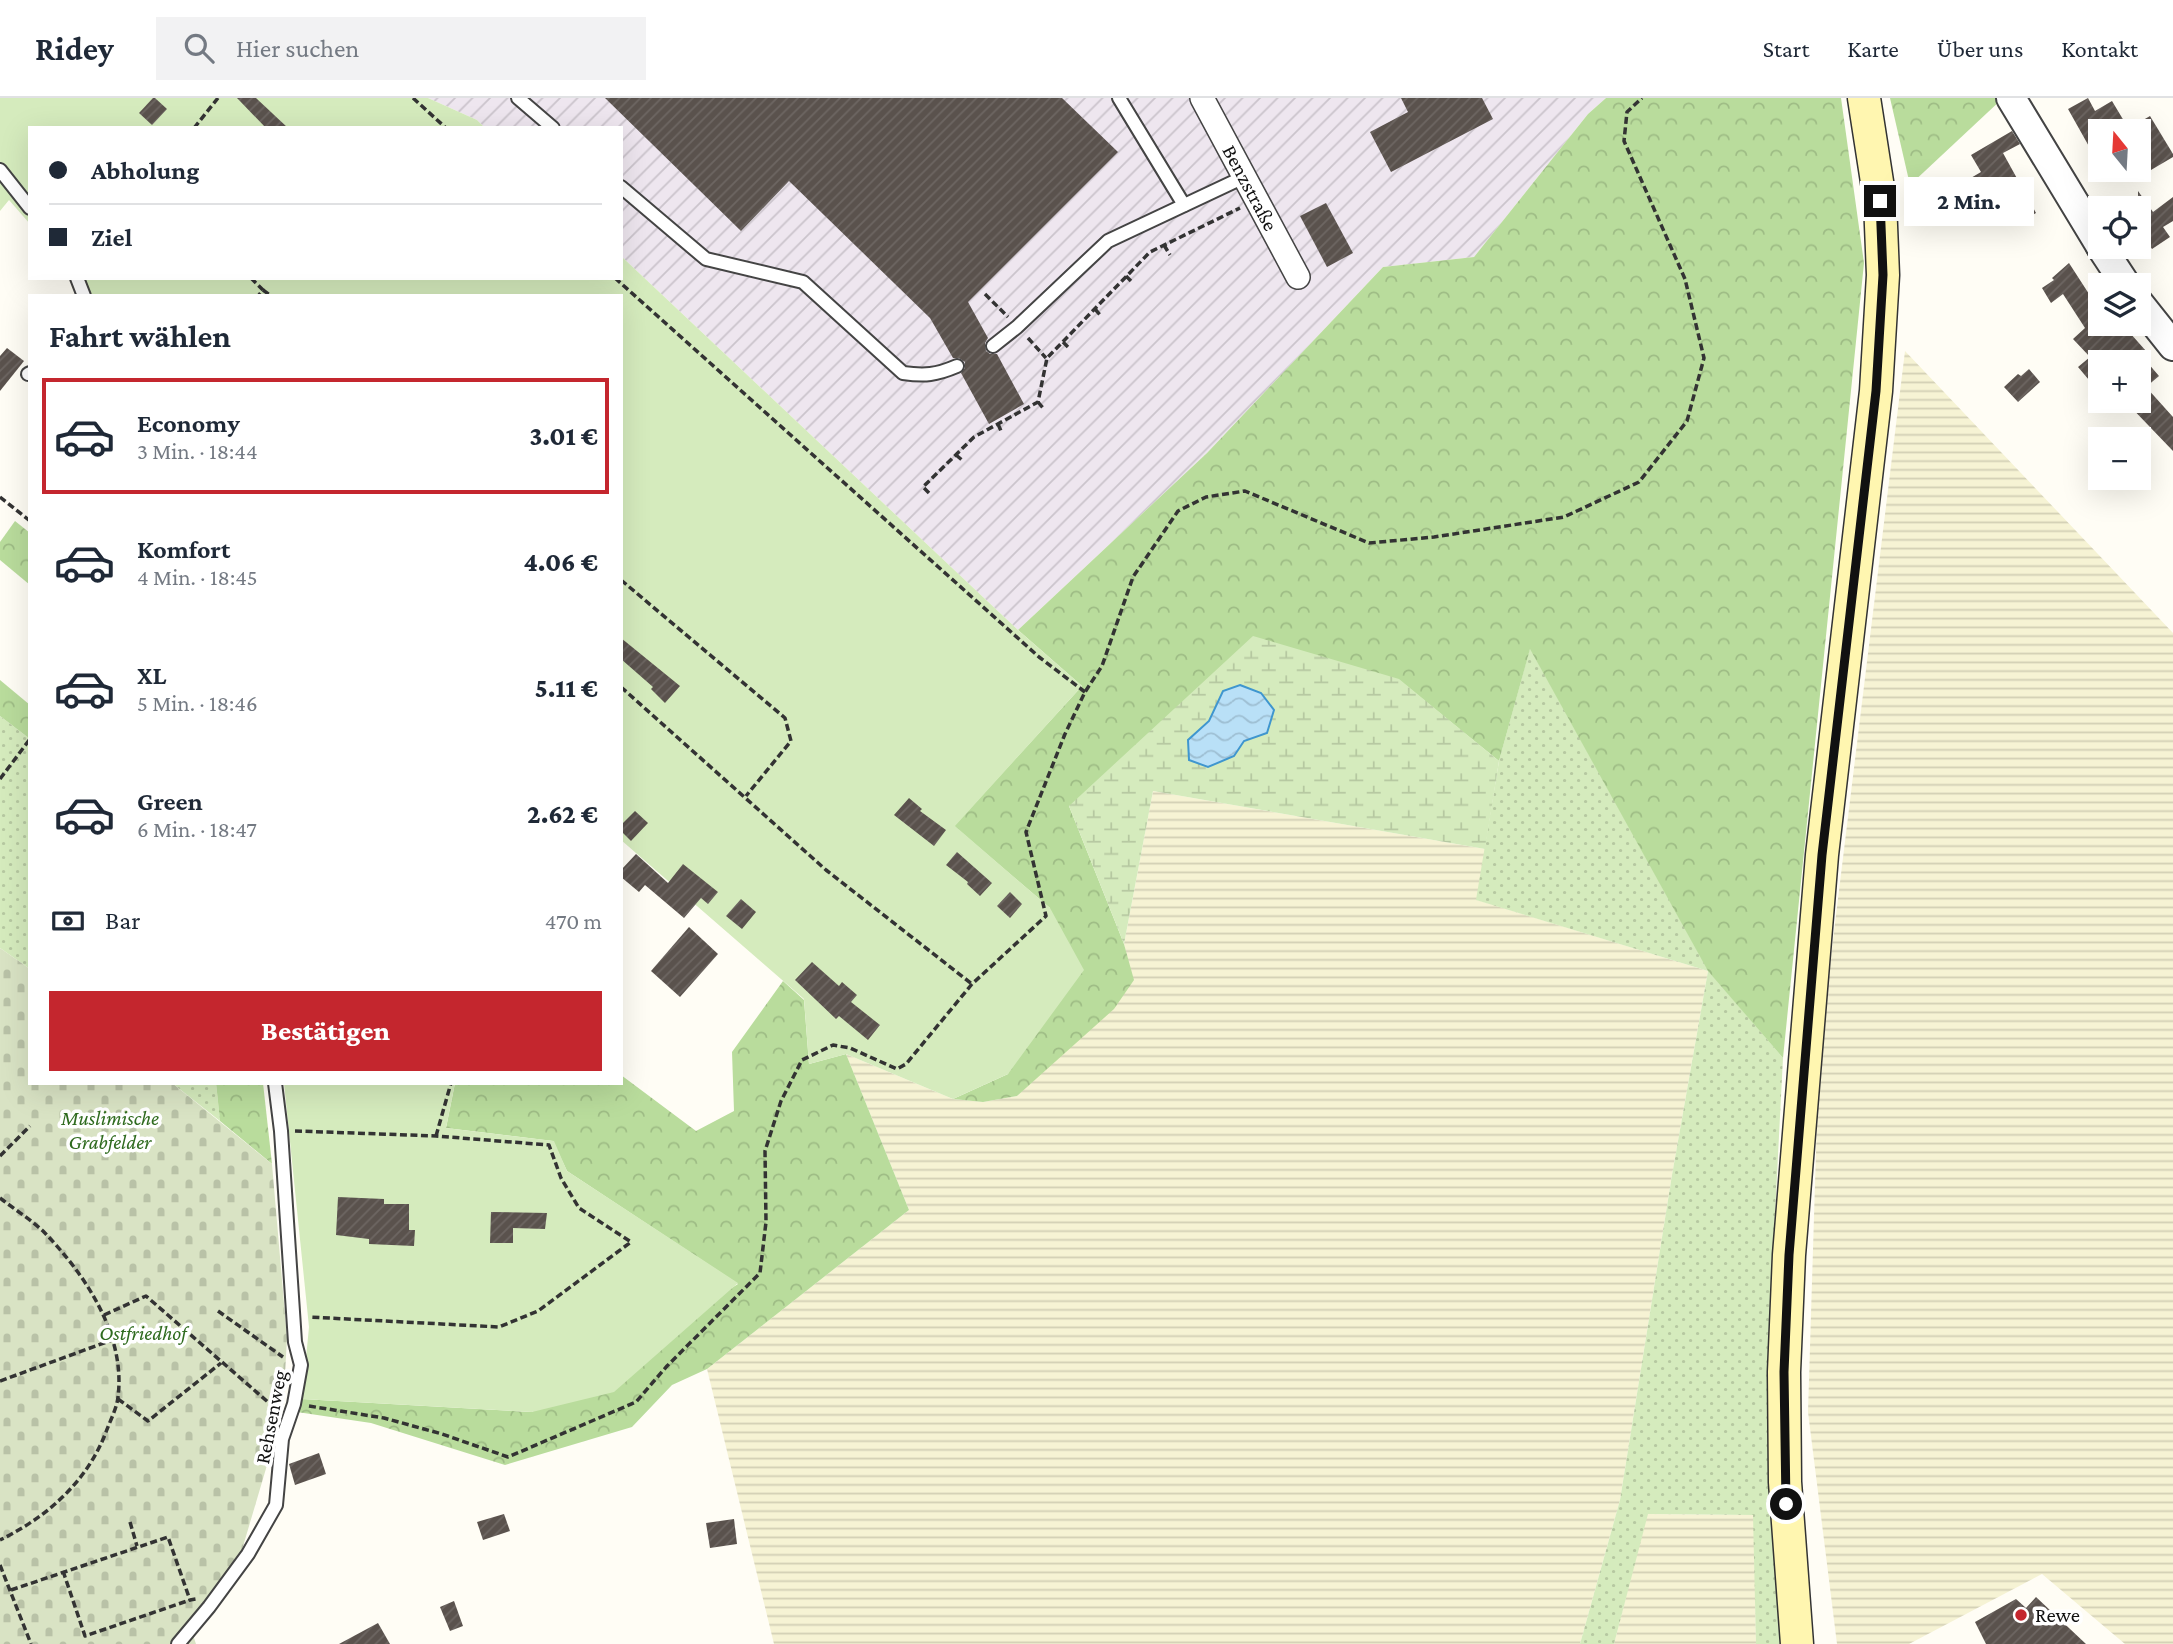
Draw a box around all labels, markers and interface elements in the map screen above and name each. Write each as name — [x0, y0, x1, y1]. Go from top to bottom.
search box — [156, 17, 646, 80]
icon: search — [180, 29, 218, 67]
text: Ridey — [35, 30, 114, 67]
text: Hier suchen — [236, 34, 359, 63]
text: Start — [1763, 35, 1809, 62]
text: Karte — [1847, 35, 1899, 62]
text: Über uns — [1937, 35, 2023, 62]
text: Kontakt — [2061, 35, 2138, 62]
north arrow — [2088, 119, 2151, 182]
map controls — [2088, 119, 2151, 490]
street label: Benzstraße — [1217, 141, 1283, 235]
text: Abholung — [91, 156, 199, 185]
callout: 2 Min. — [1904, 176, 2034, 226]
route end — [1864, 185, 1896, 217]
text: 2 Min. — [1937, 188, 2001, 214]
button: locate — [2088, 196, 2151, 259]
text: Ziel — [91, 223, 132, 252]
button: layers — [2088, 273, 2151, 336]
text: Fahrt wählen — [49, 318, 231, 354]
button: + — [2088, 350, 2151, 413]
icon: car — [53, 405, 116, 468]
text: Economy — [137, 409, 240, 438]
text: 3.01 € — [529, 422, 598, 451]
button: − — [2088, 427, 2151, 490]
text: 3 Min. · 18:44 — [137, 438, 258, 464]
icon: car — [53, 531, 116, 594]
text: Komfort — [137, 535, 230, 564]
text: 4.06 € — [524, 548, 598, 577]
text: 4 Min. · 18:45 — [137, 564, 258, 590]
icon: car — [53, 657, 116, 720]
text: XL — [137, 661, 166, 690]
text: 5.11 € — [535, 674, 598, 703]
text: 5 Min. · 18:46 — [137, 690, 258, 716]
icon: car — [53, 783, 116, 846]
text: Green — [137, 787, 203, 816]
text: 2.62 € — [527, 800, 598, 829]
text: 6 Min. · 18:47 — [137, 816, 257, 842]
icon: cash — [49, 902, 87, 940]
text: Bar — [105, 906, 141, 935]
text: 470 m — [545, 908, 602, 934]
button: Bestätigen — [49, 991, 602, 1071]
park label: Muslimische Grabfelder — [60, 1106, 159, 1154]
park label: Ostfriedhof — [99, 1321, 190, 1345]
street label: Rehsenweg — [250, 1368, 292, 1466]
route start — [1770, 1488, 1802, 1520]
place label: Rewe — [2035, 1603, 2080, 1627]
marker: Rewe — [2013, 1607, 2029, 1623]

